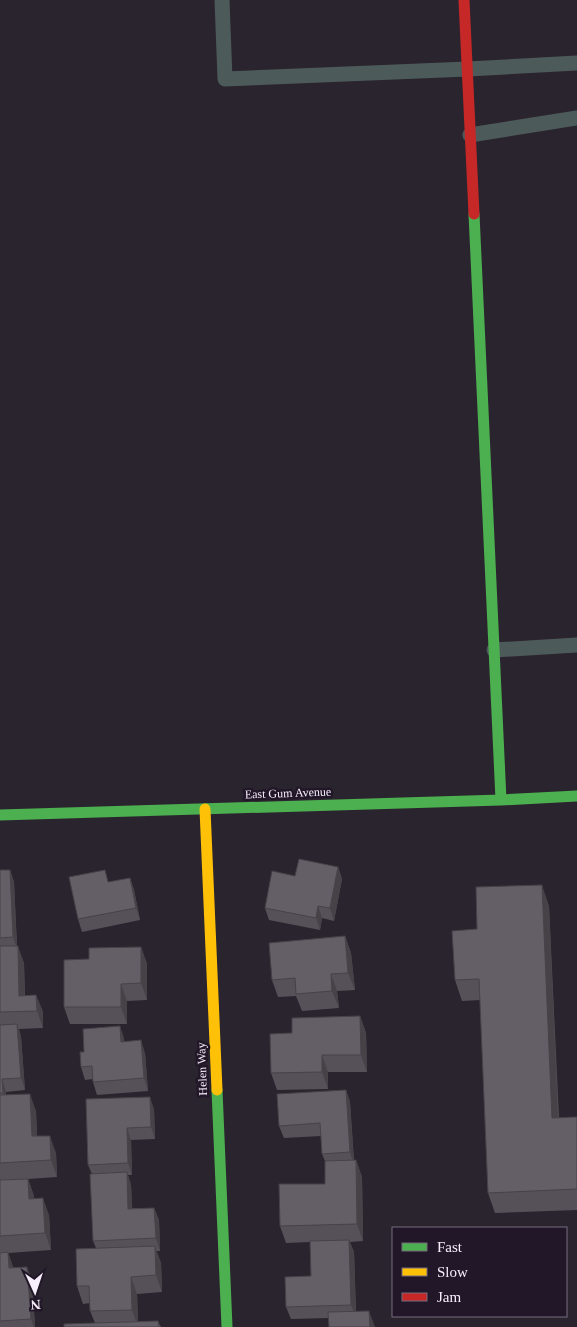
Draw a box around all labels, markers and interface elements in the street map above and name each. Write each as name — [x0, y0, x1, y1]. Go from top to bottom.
street label: East Gum Avenue — [245, 784, 331, 802]
street label: Helen Way — [194, 1042, 210, 1096]
legend — [392, 1227, 567, 1317]
text: Fast — [437, 1239, 463, 1255]
text: Slow — [437, 1264, 468, 1280]
north arrow — [10, 1267, 60, 1317]
text: Jam — [437, 1289, 461, 1305]
text: N — [30, 1297, 41, 1312]

